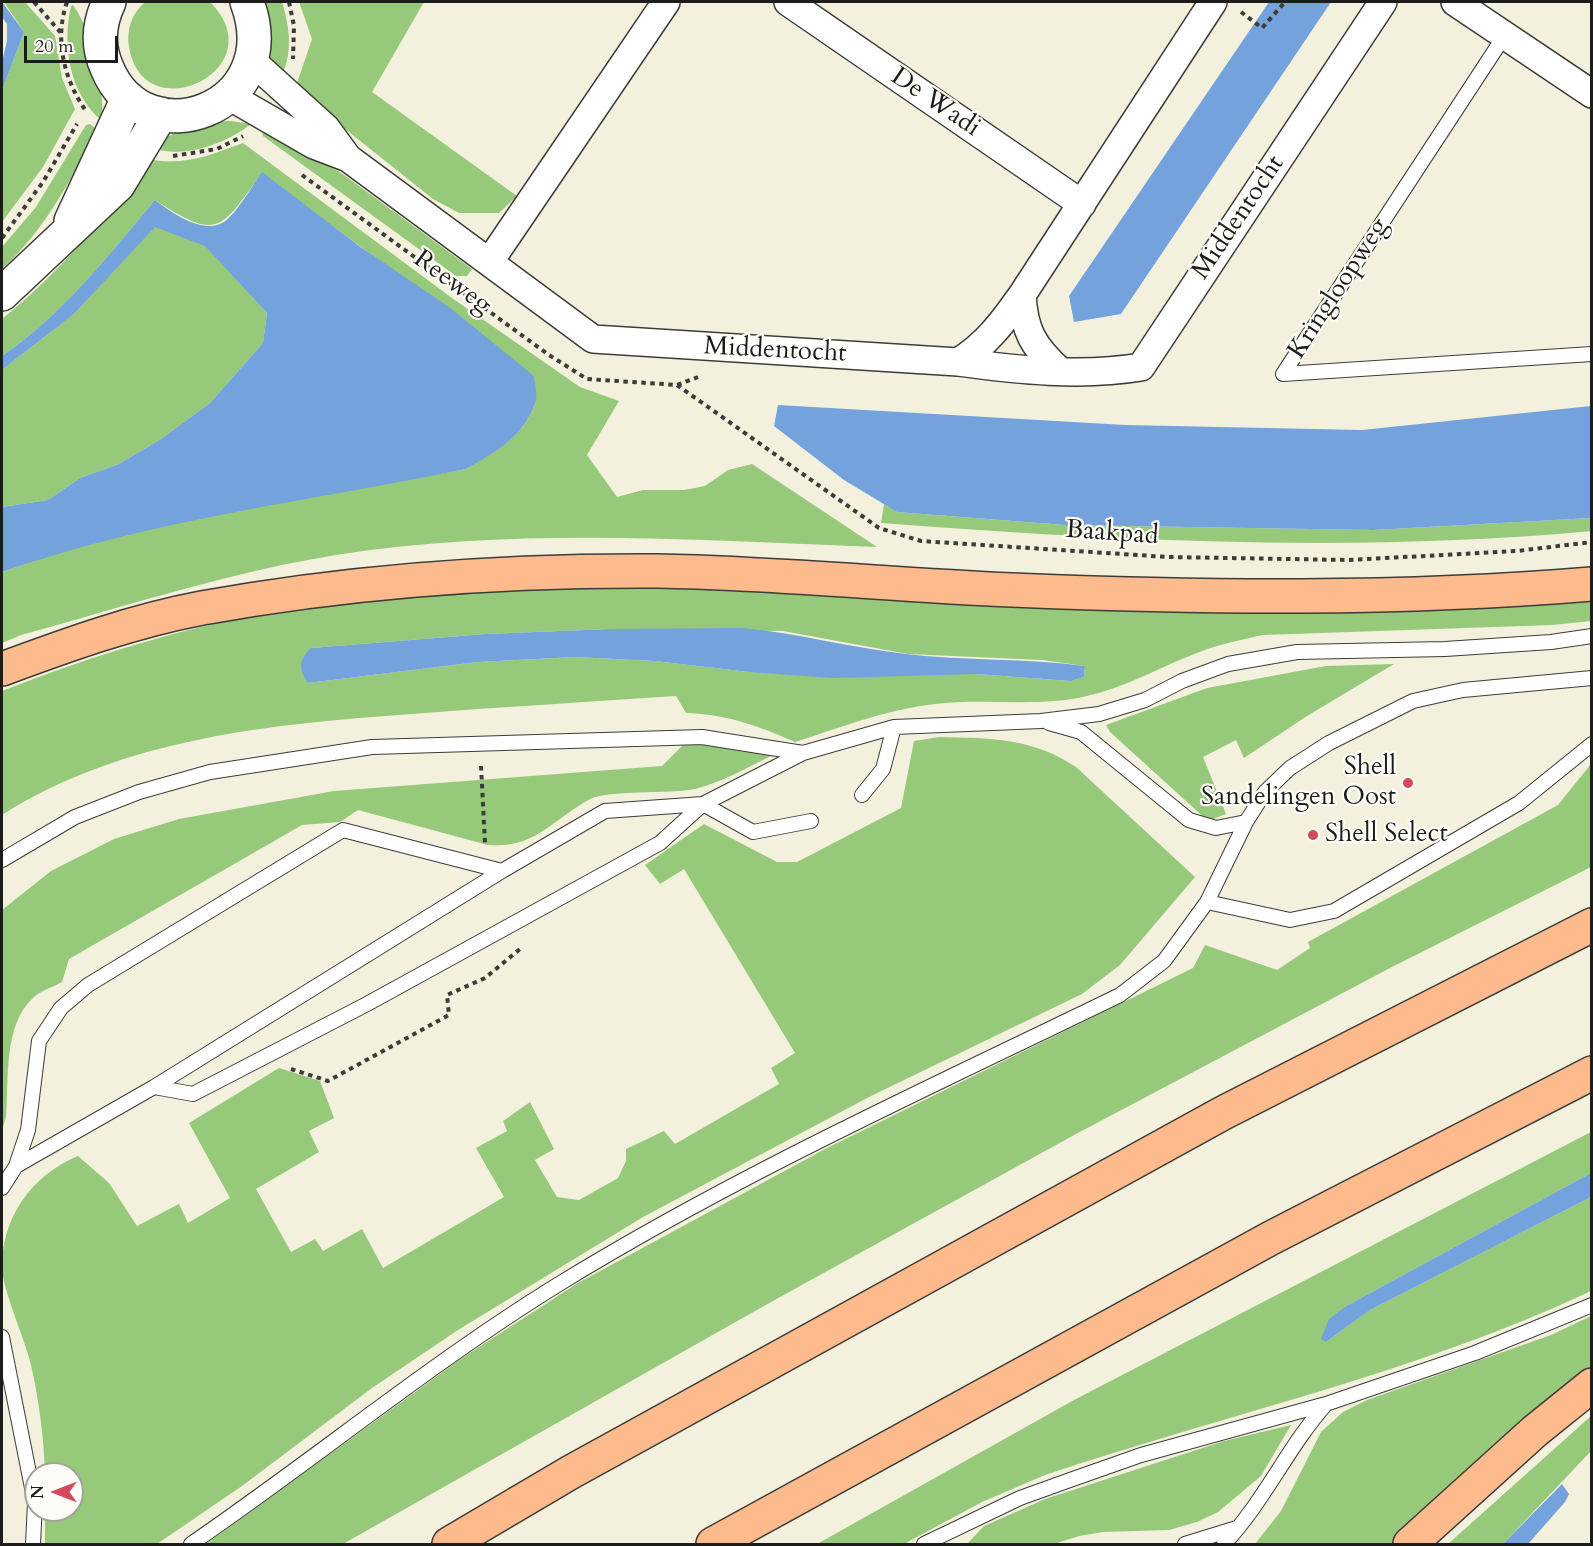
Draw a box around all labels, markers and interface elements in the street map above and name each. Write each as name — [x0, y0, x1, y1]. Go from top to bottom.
scale bar — [27, 24, 122, 62]
text: 20 m — [35, 34, 74, 59]
street label: De Wadi — [884, 62, 986, 144]
street label: Middentocht — [1186, 150, 1292, 286]
street label: Kringloopweg — [1282, 213, 1396, 365]
street label: Reeweg — [407, 244, 497, 322]
street label: Middentocht — [703, 332, 847, 370]
street label: Baakpad — [1065, 515, 1159, 553]
place label: Shell Sandelingen Oost — [1201, 752, 1396, 814]
marker: Shell Sandelingen Oost — [1401, 776, 1415, 790]
place label: Shell Select — [1325, 819, 1448, 851]
marker: Shell Select — [1306, 828, 1320, 842]
north arrow — [24, 1462, 84, 1522]
text: N — [27, 1485, 49, 1499]

